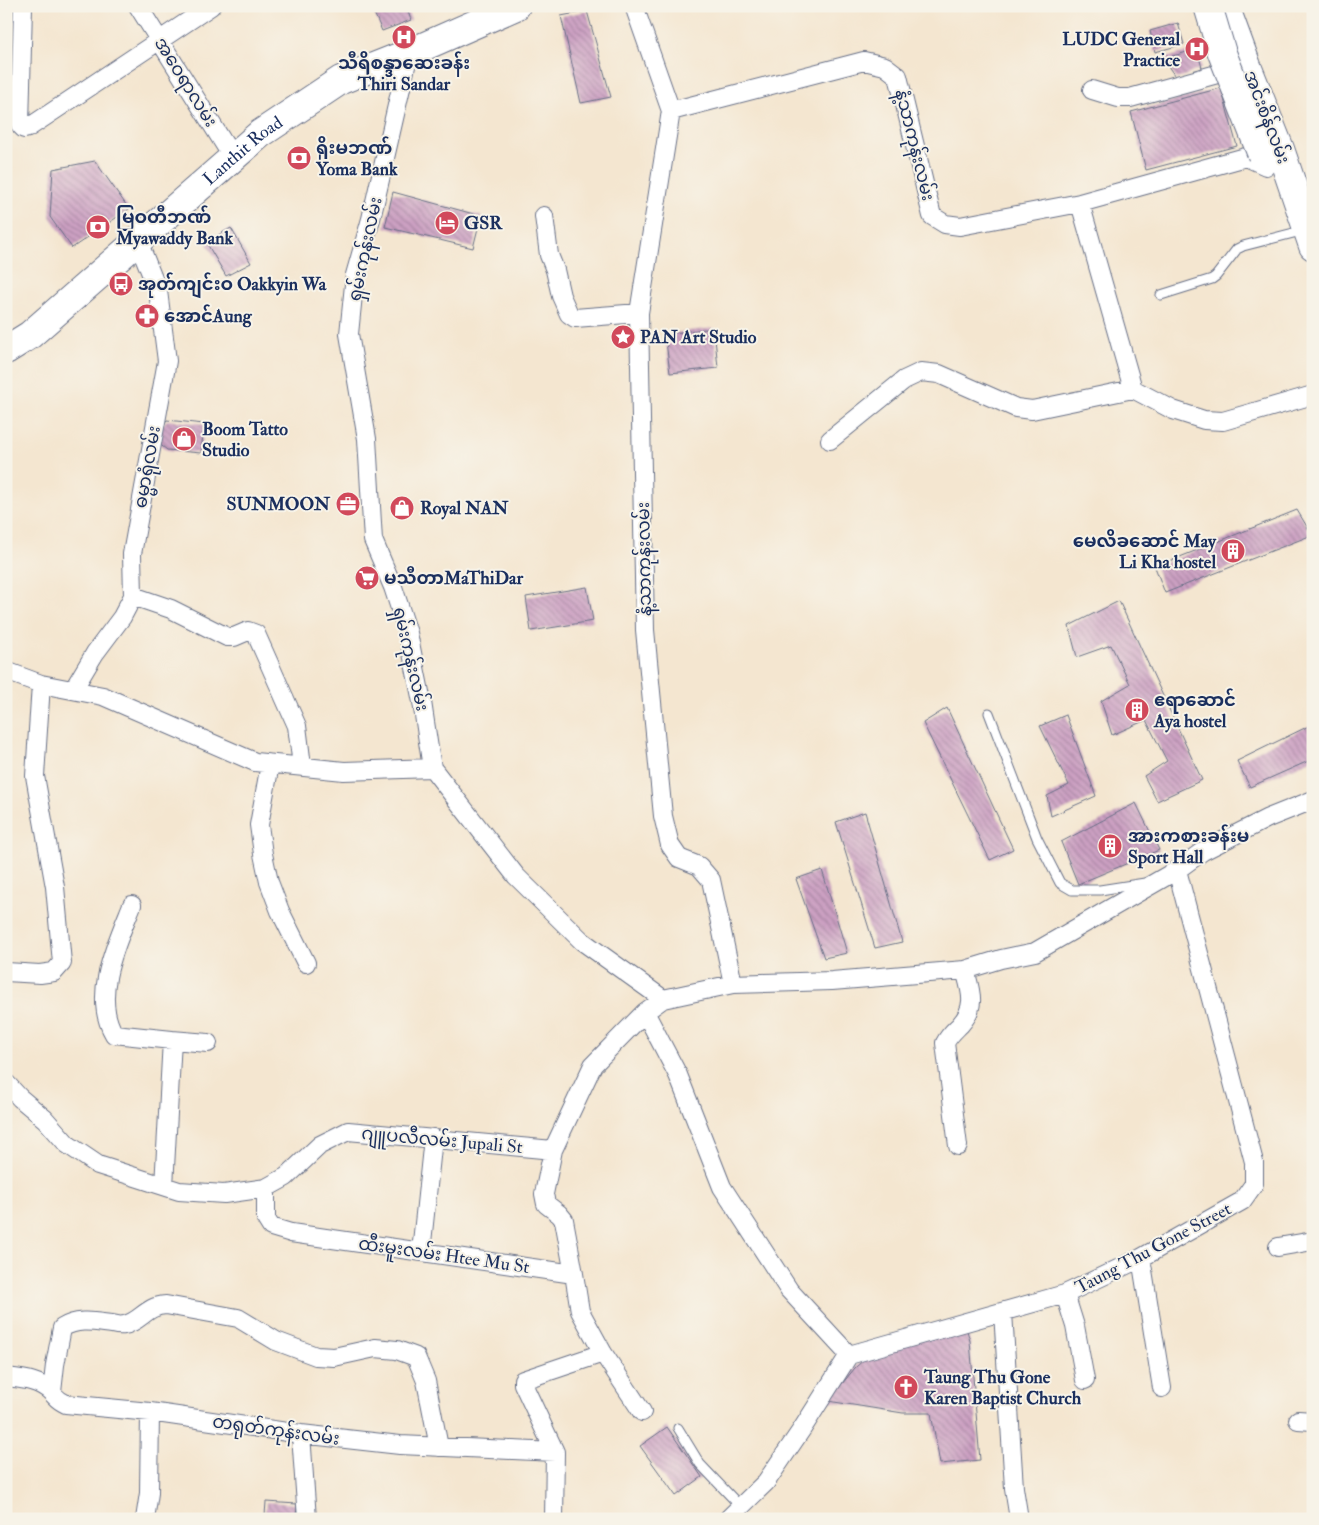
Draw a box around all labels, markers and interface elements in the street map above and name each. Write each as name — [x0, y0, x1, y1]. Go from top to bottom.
hospital icon: သီရိစန္ဒာဆေးခန်း Thiri Sandar — [391, 24, 417, 50]
place label: LUDC General Practice — [1062, 28, 1180, 72]
street label: အဝေရာလမ်း — [146, 32, 224, 133]
hospital icon: LUDC General Practice — [1184, 36, 1210, 62]
place label: သီရိစန္ဒာဆေးခန်း Thiri Sandar — [338, 51, 470, 96]
street label: အင်းစိန်လမ်း — [1235, 66, 1298, 168]
street label: နံ့သာကုန်းလမ်း — [887, 86, 941, 204]
street label: Lanthit Road — [198, 111, 287, 191]
place label: ရိုးမဘဏ် Yoma Bank — [315, 136, 398, 181]
bank icon: ရိုးမဘဏ် Yoma Bank — [286, 145, 312, 171]
street label: ရှမ်းကုန်းလမ်း — [341, 194, 391, 304]
place label: မြဝတီဘဏ် Myawaddy Bank — [115, 205, 233, 250]
hotel icon: GSR — [434, 210, 460, 236]
place label: GSR — [464, 212, 503, 235]
bank icon: မြဝတီဘဏ် Myawaddy Bank — [85, 214, 111, 240]
bus stop icon: အုတ်ကျင်းဝ Oakkyin Wa — [108, 271, 134, 297]
place label: အုတ်ကျင်းဝ Oakkyin Wa — [138, 272, 327, 299]
pharmacy icon: အောင်Aung — [134, 303, 160, 329]
place label: အောင်Aung — [164, 304, 253, 328]
place icon: PAN Art Studio — [610, 324, 636, 350]
place label: PAN Art Studio — [640, 326, 757, 349]
place label: Boom Tatto Studio — [202, 418, 288, 462]
street label: ဓမ္မာရုံလမ်း — [127, 424, 169, 511]
shop icon: Boom Tatto Studio — [171, 426, 197, 452]
office icon: SUNMOON — [335, 491, 361, 517]
place label: SUNMOON — [226, 493, 331, 516]
shop icon: Royal NAN — [389, 495, 415, 521]
place label: Royal NAN — [420, 497, 509, 520]
street label: နံ့သာကုန်းလမ်း — [630, 502, 660, 616]
place label: မေလိခဆောင် May Li Kha hostel — [1073, 529, 1217, 574]
building icon: မေလိခဆောင် May Li Kha hostel — [1220, 538, 1246, 564]
supermarket icon: မသီတာMaThiDar — [354, 565, 380, 591]
place label: မသီတာMaThiDar — [384, 566, 524, 590]
street label: ရှမ်းကုန်းလမ်း — [384, 604, 436, 714]
place label: ဧရာဆောင် Aya hostel — [1153, 688, 1236, 733]
building icon: ဧရာဆောင် Aya hostel — [1124, 697, 1150, 723]
place label: အားကစားခန်းမ Sport Hall — [1128, 824, 1249, 869]
building icon: အားကစားခန်းမ Sport Hall — [1097, 833, 1123, 859]
street label: ဂျူပလီလမ်း Jupali St — [360, 1119, 524, 1162]
street label: Taung Thu Gone Street — [1071, 1197, 1235, 1299]
street label: ထီးမူးလမ်း Htee Mu St — [356, 1229, 532, 1282]
place label: Taung Thu Gone Karen Baptist Church — [923, 1366, 1082, 1410]
church icon: Taung Thu Gone Karen Baptist Church — [893, 1374, 919, 1400]
street label: တရုတ်ကုန်းလမ်း — [210, 1408, 341, 1454]

